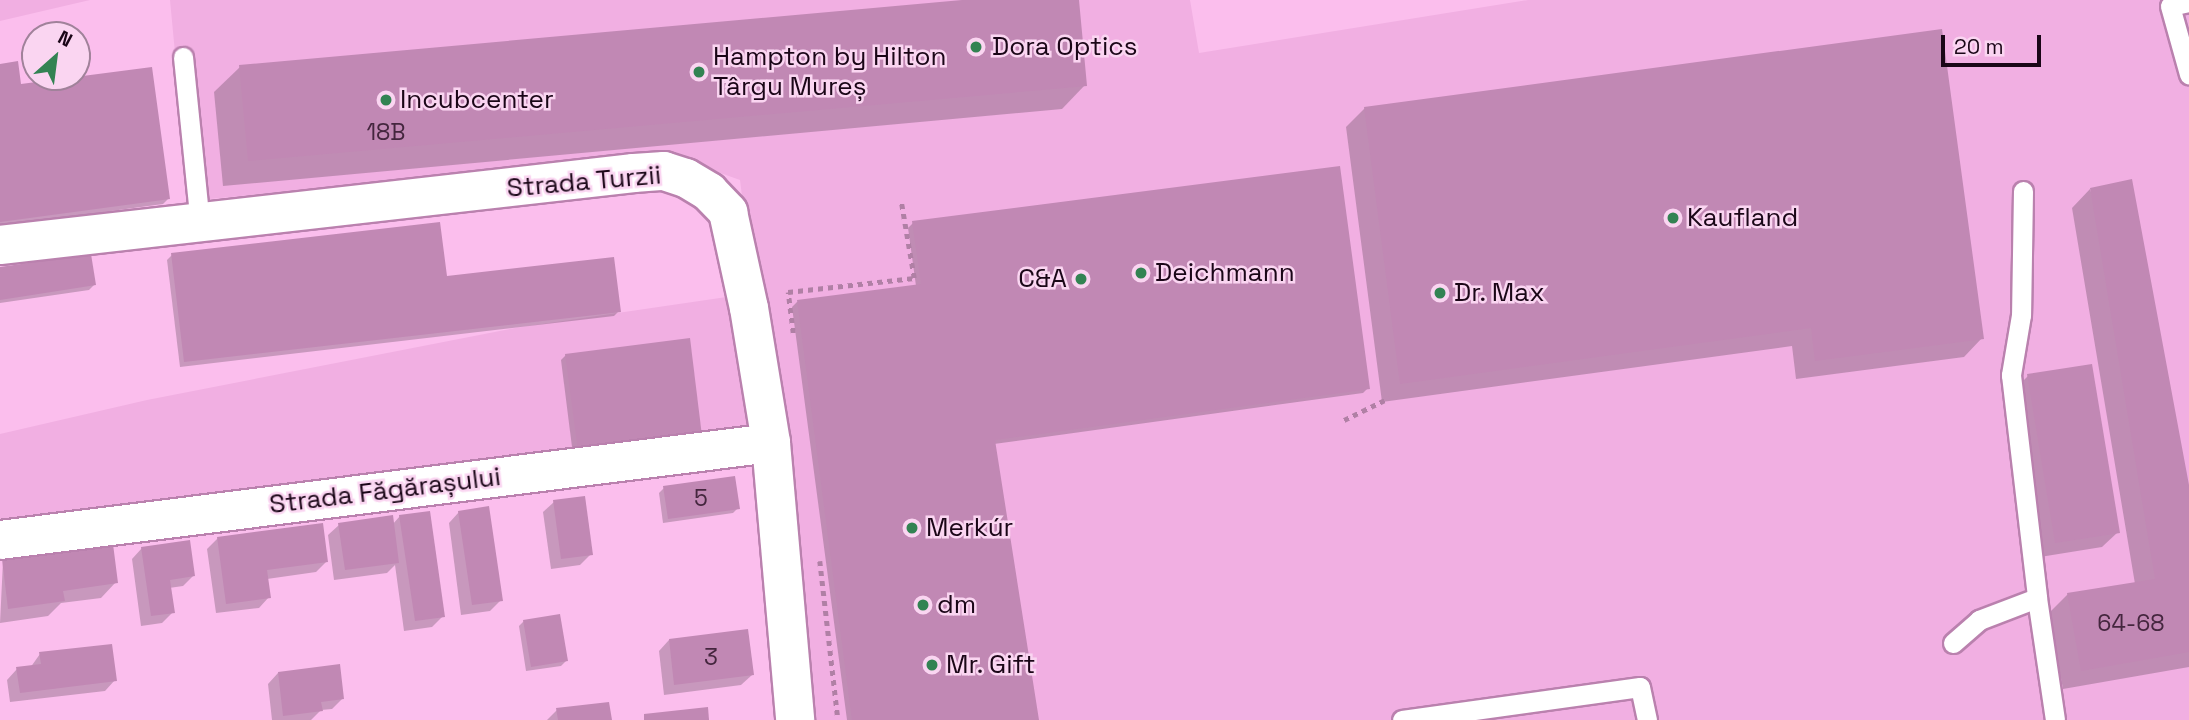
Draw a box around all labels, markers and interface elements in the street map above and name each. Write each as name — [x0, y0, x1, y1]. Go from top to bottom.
north arrow — [21, 21, 91, 91]
scale bar — [1944, 21, 2044, 65]
text: N — [54, 25, 77, 53]
place label: Dora Optics — [992, 31, 1138, 63]
text: 20 m — [1954, 33, 2004, 60]
marker: Dora Optics — [966, 37, 986, 57]
place label: Hampton by Hilton Târgu Mureș — [713, 41, 946, 102]
marker: Hampton by Hilton Târgu Mureș — [691, 64, 707, 80]
place label: Incubcenter — [400, 84, 554, 116]
marker: Incubcenter — [378, 92, 394, 108]
house number: 18B — [366, 118, 406, 146]
street label: Strada Turzii — [505, 160, 663, 204]
place label: Kaufland — [1687, 202, 1798, 234]
marker: Kaufland — [1665, 210, 1681, 226]
place label: Deichmann — [1155, 257, 1295, 289]
place label: C&A — [1018, 263, 1067, 295]
marker: Deichmann — [1133, 265, 1149, 281]
marker: C&A — [1073, 271, 1089, 287]
place label: Dr. Max — [1454, 277, 1546, 309]
marker: Dr. Max — [1432, 285, 1448, 301]
street label: Strada Făgărașului — [268, 461, 502, 521]
house number: 5 — [694, 484, 708, 512]
place label: Merkúr — [926, 512, 1013, 544]
marker: Merkúr — [904, 520, 920, 536]
place label: dm — [937, 589, 976, 621]
marker: dm — [915, 597, 931, 613]
house number: 64-68 — [2097, 609, 2165, 637]
house number: 3 — [704, 643, 718, 671]
place label: Mr. Gift — [946, 649, 1036, 681]
marker: Mr. Gift — [924, 657, 940, 673]

